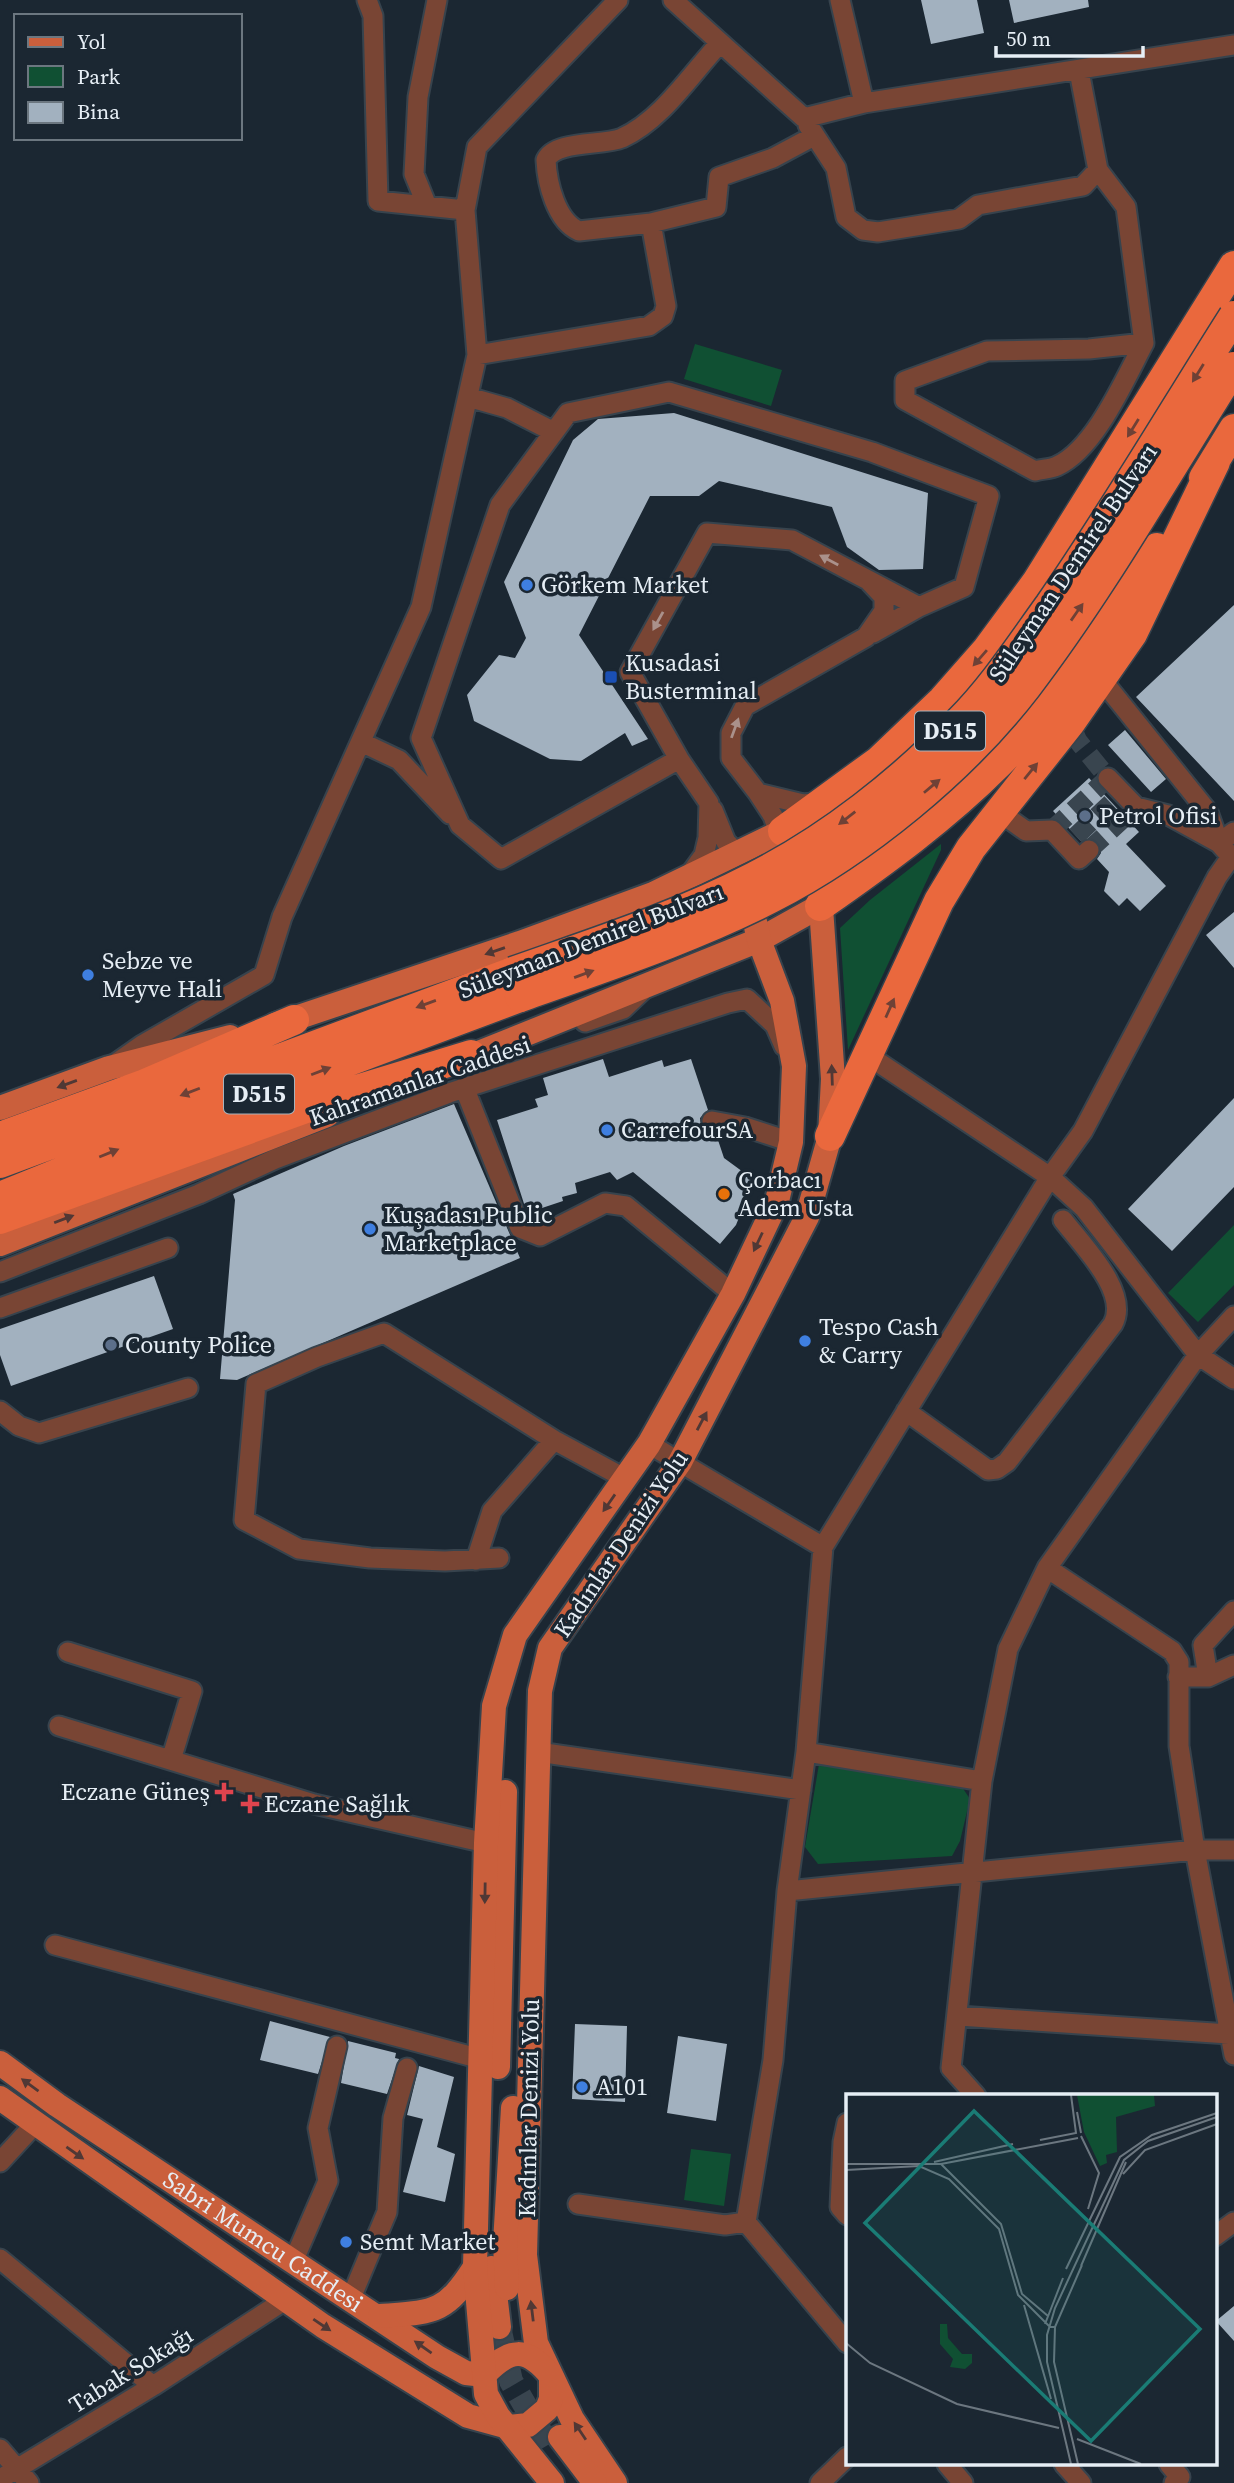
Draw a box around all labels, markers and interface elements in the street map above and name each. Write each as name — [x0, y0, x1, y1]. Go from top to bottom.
legend — [14, 14, 242, 140]
scale bar — [996, 14, 1143, 58]
text: 50 m — [1006, 24, 1051, 53]
text: Yol — [77, 27, 106, 56]
text: Park — [77, 62, 121, 91]
text: Bina — [77, 97, 120, 126]
one-way arrow — [1191, 364, 1204, 383]
one-way arrow — [1127, 419, 1140, 438]
street label: Süleyman Demirel Bulvarı — [980, 437, 1165, 688]
one-way arrow — [819, 554, 839, 566]
place label: Görkem Market — [541, 568, 709, 601]
marker: Görkem Market — [519, 577, 535, 593]
one-way arrow — [1070, 603, 1084, 621]
one-way arrow — [652, 611, 664, 631]
place label: Kusadasi Busterminal — [625, 646, 757, 707]
one-way arrow — [972, 649, 988, 667]
marker: Kusadasi Busterminal — [603, 669, 619, 685]
road number: D515 — [915, 712, 985, 750]
one-way arrow — [730, 718, 741, 739]
one-way arrow — [1023, 763, 1038, 781]
one-way arrow — [923, 779, 940, 794]
place label: Petrol Ofisi — [1099, 799, 1217, 832]
marker: Petrol Ofisi — [1077, 808, 1093, 824]
one-way arrow — [839, 811, 857, 826]
street label: Süleyman Demirel Bulvarı — [454, 875, 728, 1006]
place label: Sebze ve Meyve Hali — [102, 944, 222, 1005]
one-way arrow — [484, 946, 505, 957]
marker: Sebze ve Meyve Hali — [80, 967, 96, 983]
one-way arrow — [573, 968, 594, 979]
one-way arrow — [884, 998, 896, 1018]
one-way arrow — [416, 999, 437, 1010]
street label: Kahramanlar Caddesi — [305, 1027, 535, 1134]
one-way arrow — [826, 1064, 837, 1086]
one-way arrow — [311, 1065, 332, 1076]
road number: D515 — [224, 1074, 294, 1114]
one-way arrow — [57, 1078, 78, 1089]
one-way arrow — [180, 1086, 201, 1097]
place label: CarrefourSA — [621, 1113, 753, 1146]
marker: CarrefourSA — [599, 1122, 615, 1138]
one-way arrow — [99, 1148, 120, 1159]
place label: Çorbacı Adem Usta — [738, 1163, 854, 1224]
marker: Çorbacı Adem Usta — [716, 1186, 732, 1202]
place label: Kuşadası Public Marketplace — [384, 1198, 553, 1259]
one-way arrow — [53, 1214, 74, 1225]
marker: Kuşadası Public Marketplace — [362, 1221, 378, 1237]
one-way arrow — [752, 1232, 763, 1252]
place label: Tespo Cash & Carry — [819, 1310, 939, 1371]
place label: County Police — [125, 1328, 272, 1361]
marker: Tespo Cash & Carry — [797, 1333, 813, 1349]
marker: County Police — [103, 1337, 119, 1353]
one-way arrow — [696, 1411, 707, 1431]
street label: Kadınlar Denizi Yolu — [546, 1444, 695, 1644]
one-way arrow — [602, 1494, 616, 1512]
place label: Eczane Güneş — [61, 1775, 210, 1808]
marker: Eczane Güneş — [216, 1784, 232, 1800]
place label: Eczane Sağlık — [264, 1787, 410, 1820]
marker: Eczane Sağlık — [242, 1796, 258, 1812]
one-way arrow — [479, 1883, 490, 1905]
street label: Kadınlar Denizi Yolu — [510, 1998, 547, 2218]
place label: A101 — [596, 2070, 648, 2103]
one-way arrow — [21, 2078, 39, 2092]
marker: A101 — [574, 2079, 590, 2095]
inset map — [846, 2094, 1216, 2466]
one-way arrow — [66, 2146, 84, 2160]
street label: Sabri Mumcu Caddesi — [157, 2163, 370, 2320]
place label: Semt Market — [360, 2225, 495, 2258]
marker: Semt Market — [338, 2234, 354, 2250]
one-way arrow — [527, 2300, 538, 2322]
street label: Tabak Sokağı — [62, 2318, 199, 2421]
one-way arrow — [313, 2318, 331, 2332]
one-way arrow — [414, 2340, 432, 2354]
one-way arrow — [573, 2422, 587, 2440]

